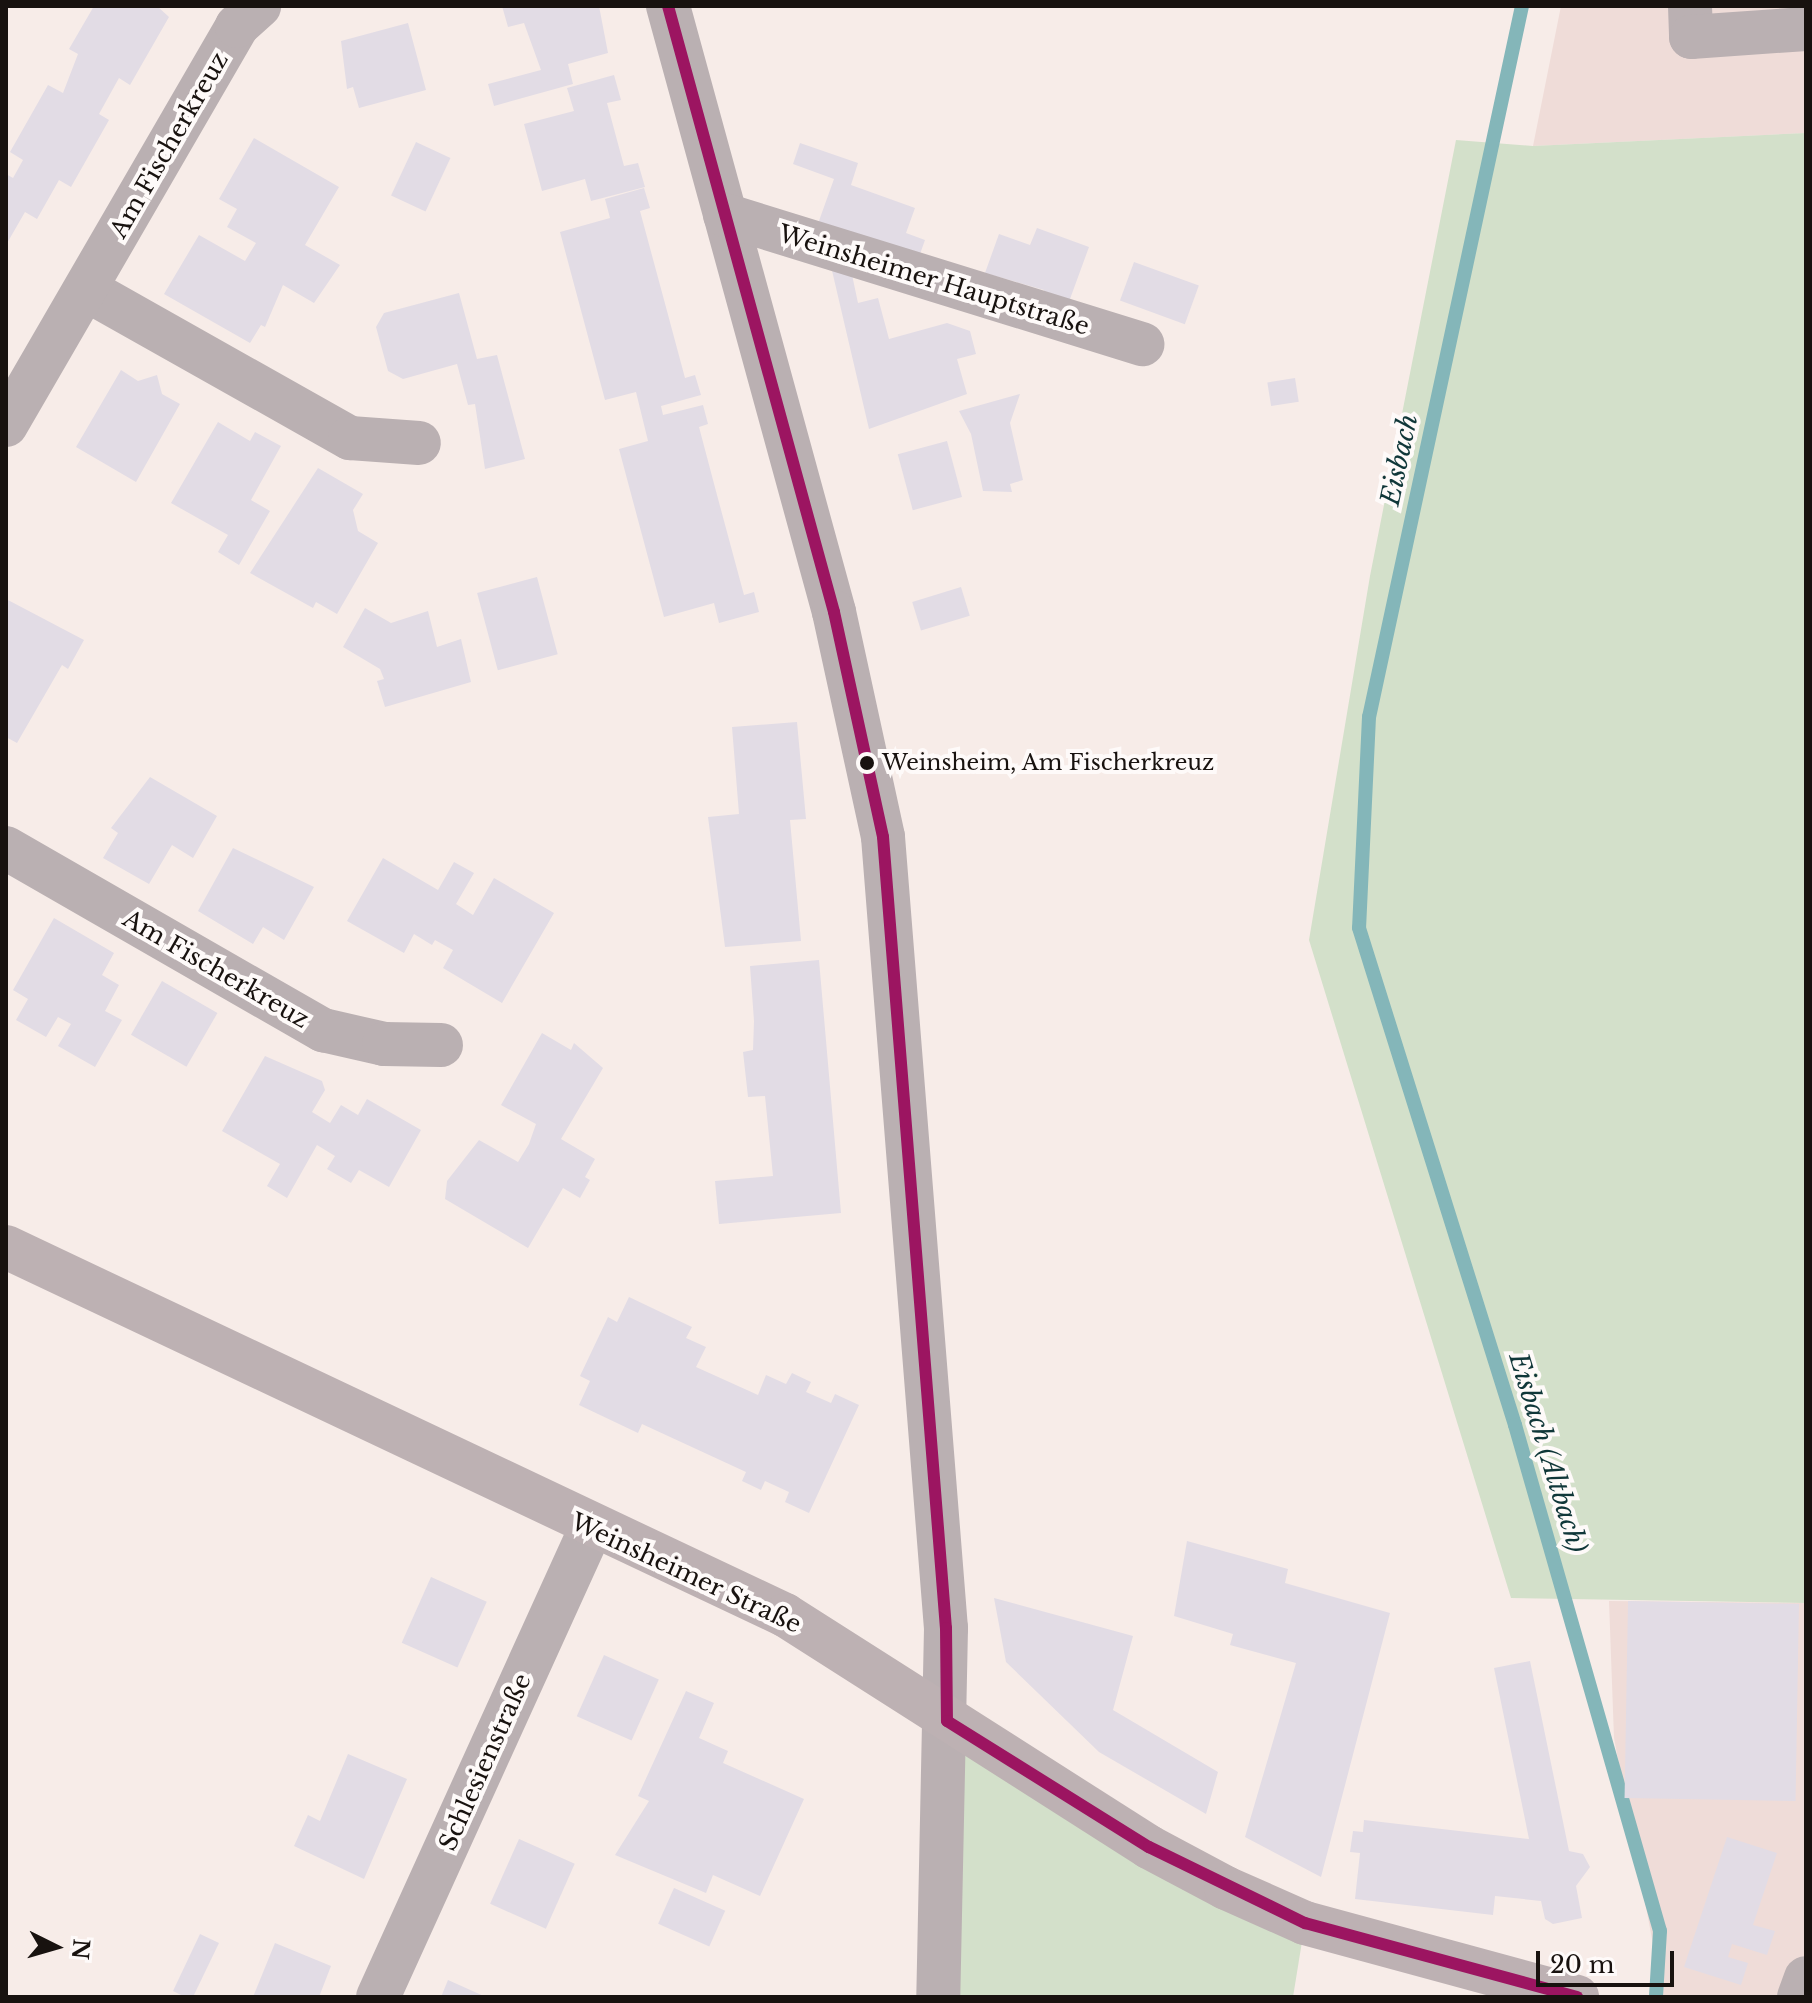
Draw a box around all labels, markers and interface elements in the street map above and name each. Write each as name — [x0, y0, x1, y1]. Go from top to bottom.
street label: Am Fischerkreuz — [104, 47, 234, 243]
street label: Weinsheimer Hauptstraße — [775, 219, 1093, 341]
water label: Eisbach — [1375, 411, 1425, 509]
place label: Weinsheim, Am Fischerkreuz — [882, 750, 1215, 776]
marker: Weinsheim, Am Fischerkreuz — [859, 755, 875, 771]
street label: Am Fischerkreuz — [118, 904, 314, 1034]
water label: Eisbach (Altbach) — [1502, 1349, 1592, 1557]
street label: Weinsheimer Straße — [566, 1507, 806, 1639]
street label: Schlesienstraße — [433, 1669, 537, 1855]
north arrow — [16, 1907, 96, 1987]
scale bar — [1540, 1935, 1678, 1985]
text: N — [66, 1938, 95, 1961]
text: 20 m — [1550, 1950, 1615, 1979]

